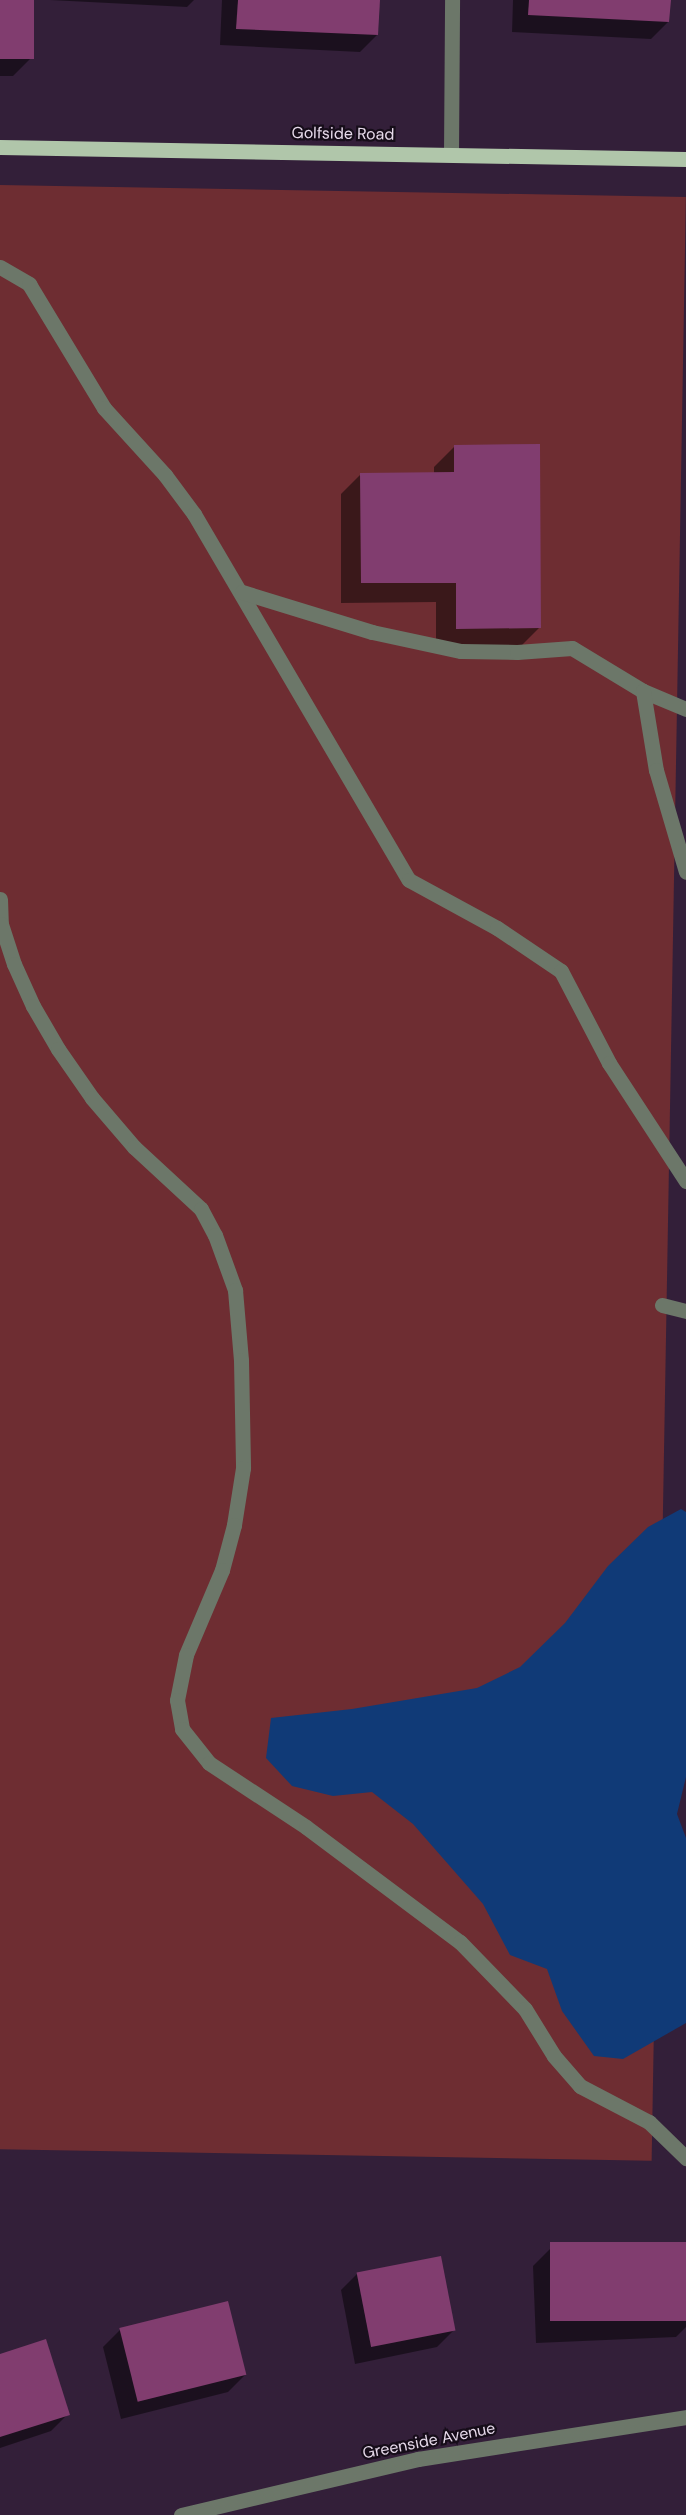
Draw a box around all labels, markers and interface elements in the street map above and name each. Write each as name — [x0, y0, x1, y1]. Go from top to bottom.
street label: Golfside Road — [291, 124, 395, 144]
street label: Greenside Avenue — [361, 2419, 497, 2463]

